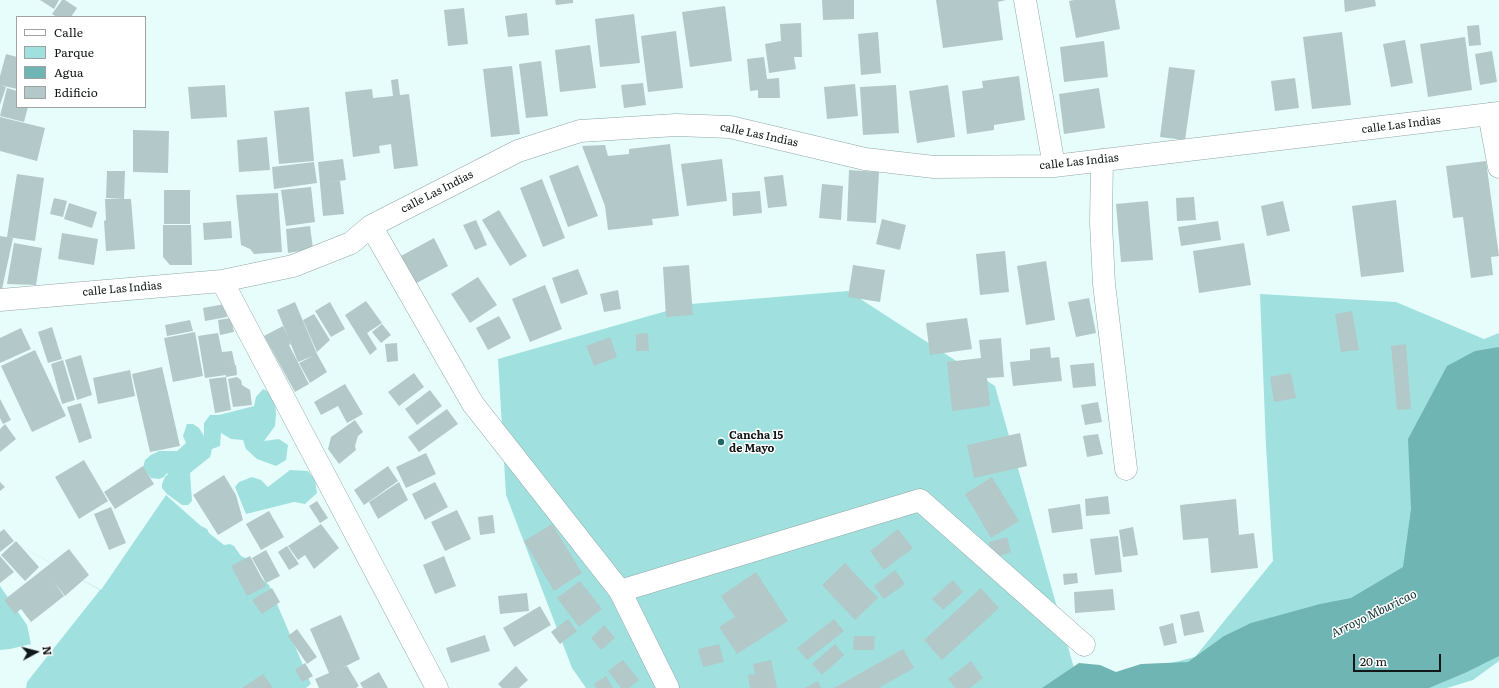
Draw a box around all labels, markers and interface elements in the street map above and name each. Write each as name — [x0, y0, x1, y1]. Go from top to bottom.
legend — [16, 16, 146, 108]
text: Calle — [54, 23, 83, 41]
text: Parque — [54, 43, 94, 61]
text: Agua — [54, 63, 84, 81]
text: Edificio — [54, 83, 98, 101]
street label: calle Las Indias — [1361, 114, 1441, 136]
street label: calle Las Indias — [719, 120, 799, 150]
street label: calle Las Indias — [1039, 151, 1119, 173]
street label: calle Las Indias — [399, 168, 475, 216]
street label: calle Las Indias — [82, 279, 162, 299]
place label: Cancha 15 de Mayo — [729, 429, 783, 455]
marker: Cancha 15 de Mayo — [716, 437, 726, 447]
water label: Arroyo Mburicao — [1329, 587, 1419, 641]
north arrow — [16, 632, 56, 672]
text: N — [39, 645, 56, 656]
scale bar — [1355, 646, 1443, 672]
text: 20 m — [1360, 652, 1387, 670]

